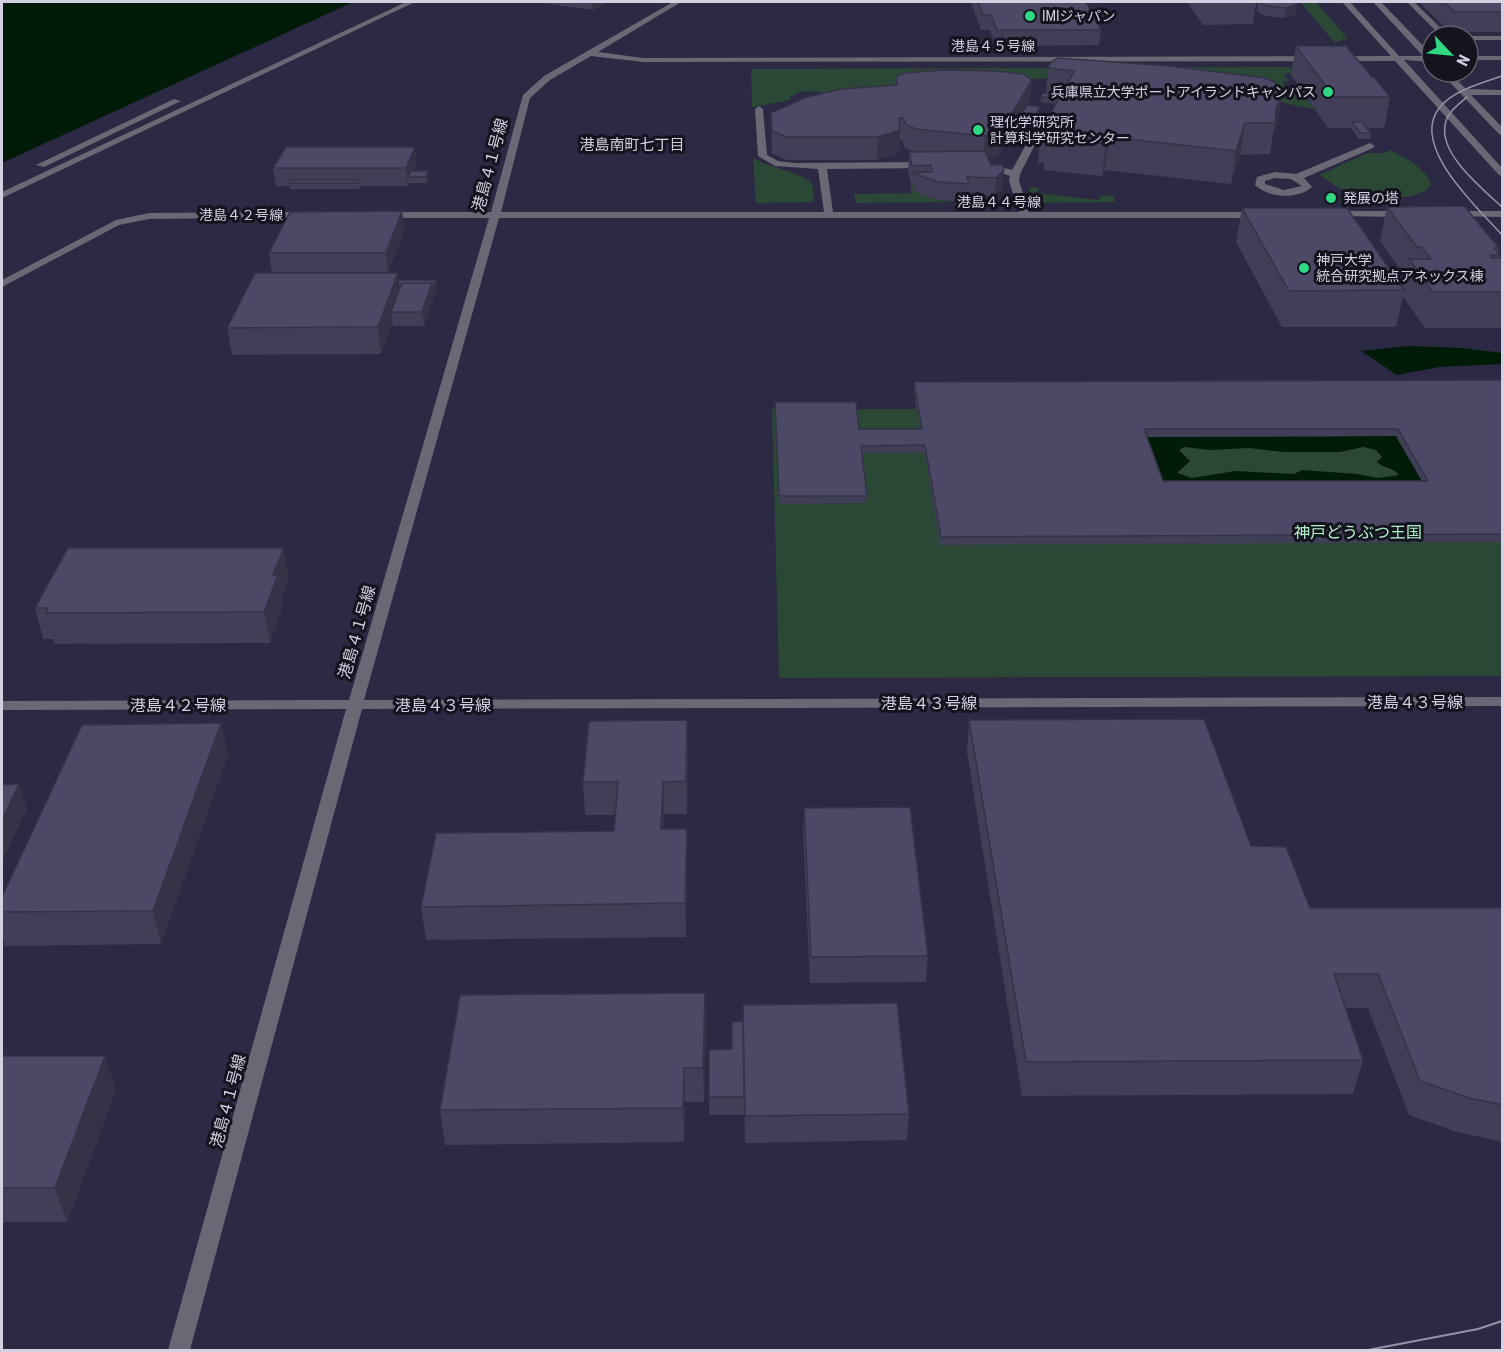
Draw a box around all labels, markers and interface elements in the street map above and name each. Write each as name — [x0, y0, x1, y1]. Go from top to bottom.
place label: IMIジャパン — [1042, 8, 1116, 24]
marker: IMIジャパン — [1023, 9, 1037, 23]
north arrow — [1420, 24, 1480, 84]
street label: 港島４５号線 — [951, 38, 1035, 54]
text: N — [1452, 52, 1474, 69]
place label: 兵庫県立大学ポートアイランドキャンパス — [1051, 84, 1316, 100]
marker: 兵庫県立大学ポートアイランドキャンパス — [1321, 85, 1335, 99]
place label: 理化学研究所 計算科学研究センター — [990, 114, 1130, 146]
street label: 港島４１号線 — [468, 116, 512, 214]
marker: 理化学研究所 計算科学研究センター — [971, 123, 985, 137]
district label: 港島南町七丁目 — [579, 136, 685, 154]
place label: 発展の塔 — [1343, 190, 1399, 206]
marker: 発展の塔 — [1324, 191, 1338, 205]
street label: 港島４４号線 — [957, 194, 1041, 210]
street label: 港島４２号線 — [199, 207, 283, 223]
place label: 神戸大学 統合研究拠点アネックス棟 — [1316, 252, 1484, 284]
marker: 神戸大学 統合研究拠点アネックス棟 — [1297, 261, 1311, 275]
park label: 神戸どうぶつ王国 — [1294, 523, 1422, 542]
street label: 港島４１号線 — [335, 583, 379, 681]
street label: 港島４３号線 — [1367, 693, 1463, 712]
street label: 港島４３号線 — [881, 694, 977, 713]
street label: 港島４２号線 — [130, 696, 226, 715]
street label: 港島４３号線 — [395, 696, 491, 715]
street label: 港島４１号線 — [206, 1052, 250, 1150]

